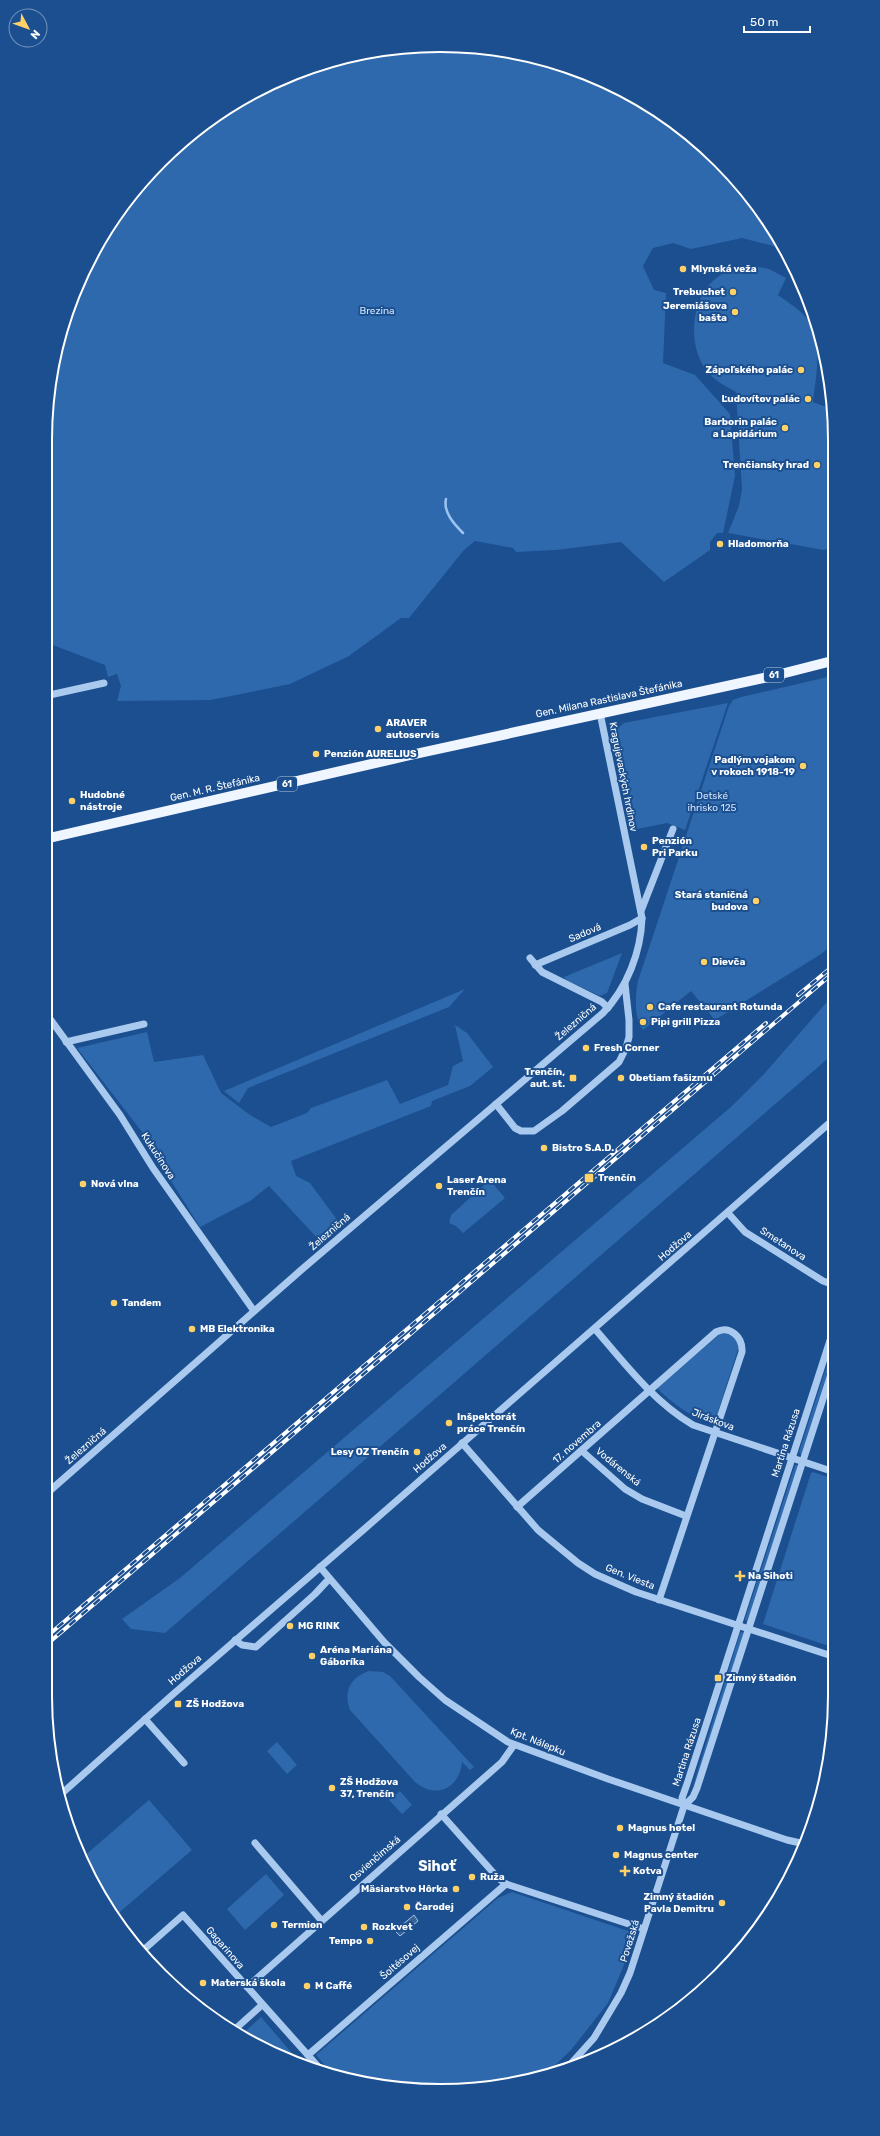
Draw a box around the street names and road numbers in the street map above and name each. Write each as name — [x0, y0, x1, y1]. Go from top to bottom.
road number: 61 — [764, 668, 784, 682]
street label: Gen. Milana Rastislava Štefánika — [535, 678, 683, 720]
street label: Kragujevackých hrdinov — [606, 721, 640, 833]
street label: Gen. M. R. Štefánika — [169, 772, 261, 804]
road number: 61 — [277, 777, 297, 791]
street label: Sadová — [567, 921, 603, 945]
street label: Železničná — [553, 1001, 599, 1043]
street label: Kukučínova — [138, 1130, 178, 1182]
street label: Železničná — [307, 1211, 353, 1253]
street label: Smetanova — [758, 1225, 808, 1263]
street label: Hodžova — [656, 1228, 694, 1264]
street label: Jiráskova — [690, 1406, 736, 1434]
street label: Martina Rázusa — [769, 1407, 803, 1479]
street label: 17. novembra — [550, 1418, 604, 1466]
street label: Železničná — [63, 1425, 109, 1467]
street label: Hodžova — [411, 1440, 449, 1476]
street label: Vodárenská — [593, 1445, 643, 1489]
street label: Gen. Viesta — [604, 1562, 656, 1592]
street label: Hodžova — [166, 1652, 204, 1688]
street label: Martina Rázusa — [670, 1716, 704, 1788]
street label: Kpt. Nálepku — [509, 1725, 567, 1759]
street label: Osvienčimská — [347, 1834, 403, 1884]
street label: Považská — [618, 1918, 642, 1964]
street label: Gagarinova — [203, 1924, 247, 1972]
street label: Šoltésovej — [378, 1942, 422, 1982]

